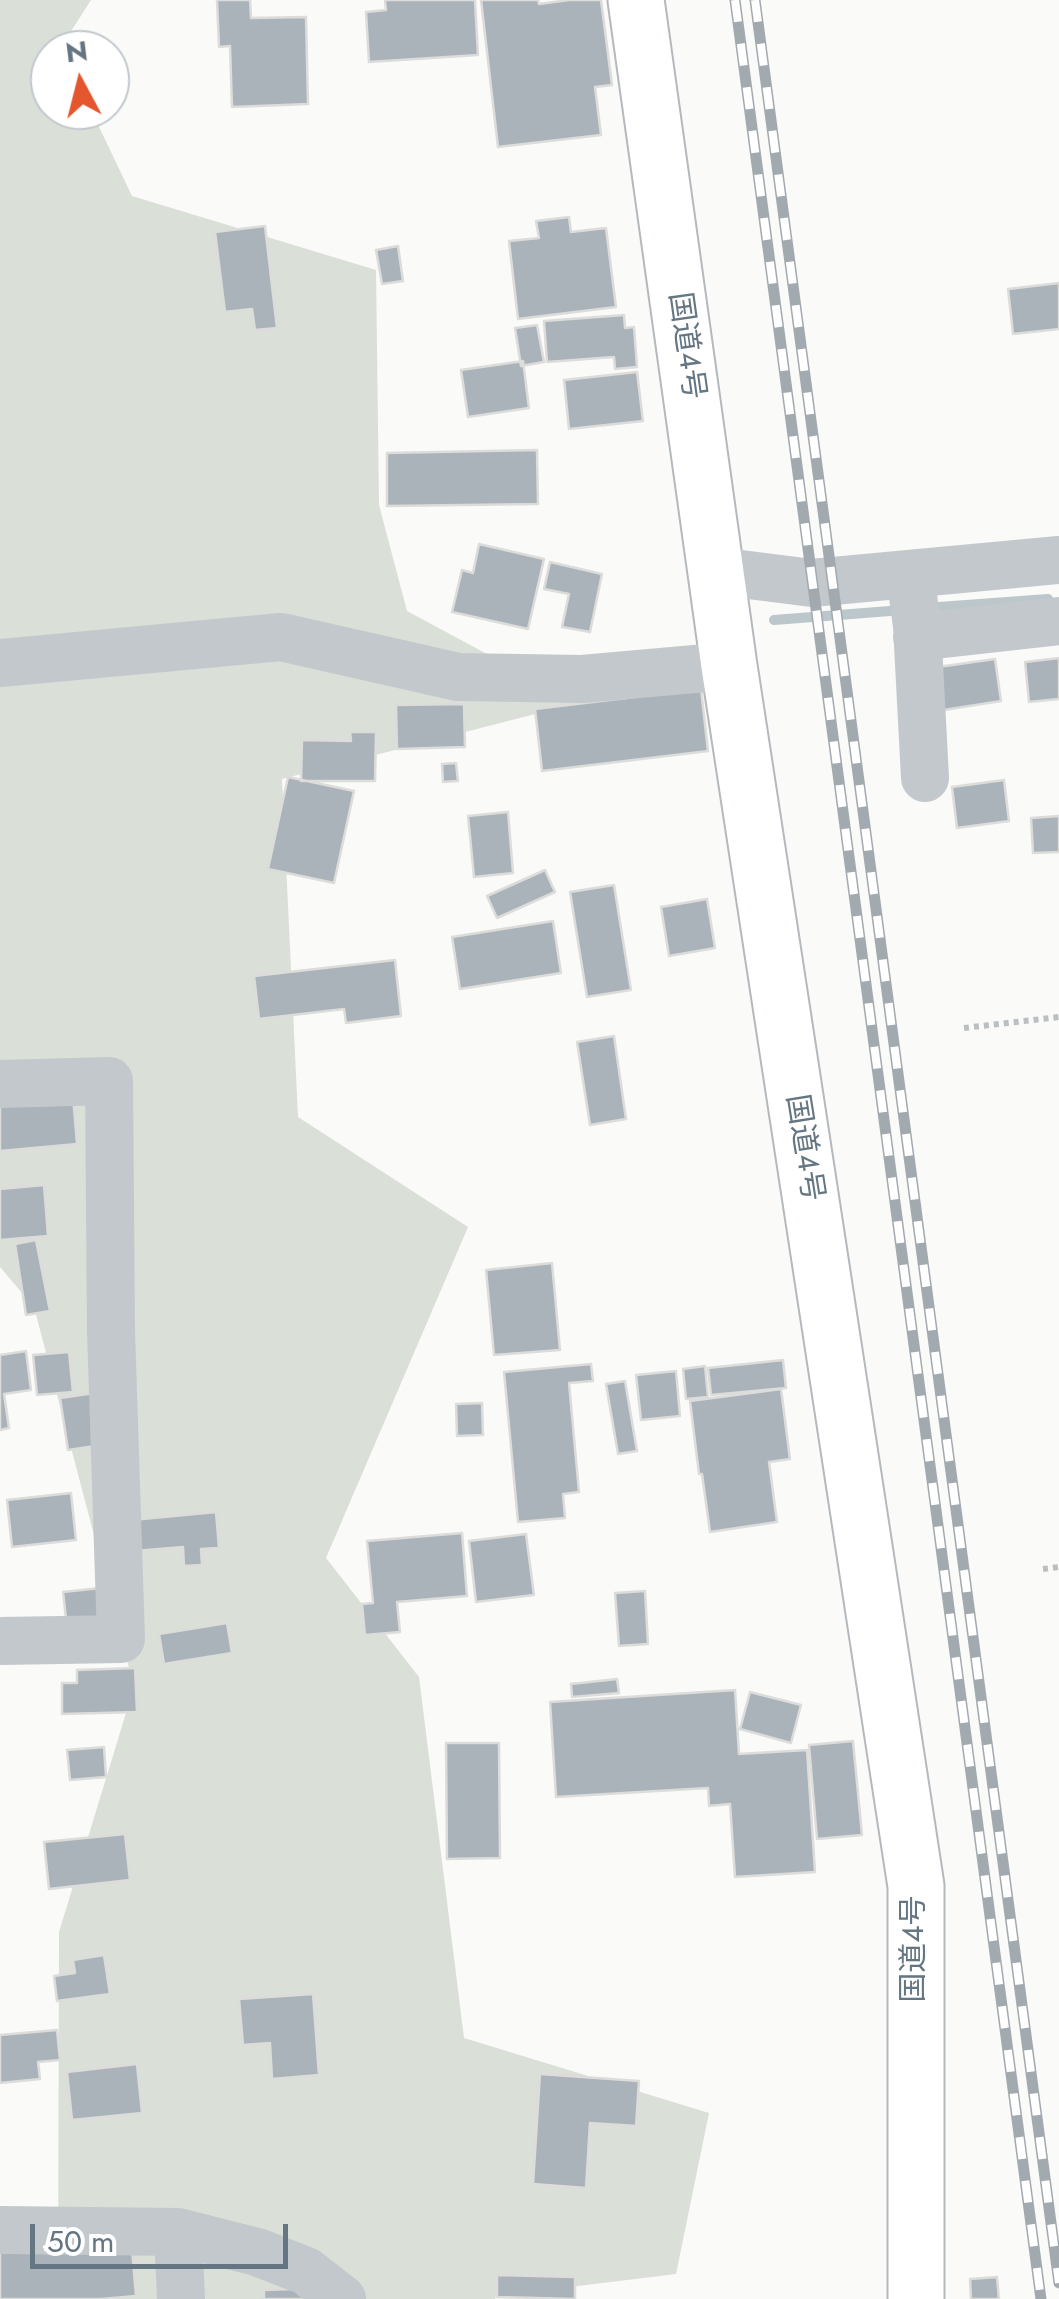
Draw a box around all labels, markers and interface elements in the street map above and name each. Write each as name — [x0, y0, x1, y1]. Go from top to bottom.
north arrow — [30, 30, 130, 130]
text: N — [63, 30, 90, 73]
street label: 国道4号 — [660, 290, 710, 402]
street label: 国道4号 — [777, 1092, 829, 1204]
street label: 国道4号 — [898, 1895, 934, 2003]
scale bar — [35, 2204, 292, 2266]
text: 50 m — [47, 2220, 114, 2263]

